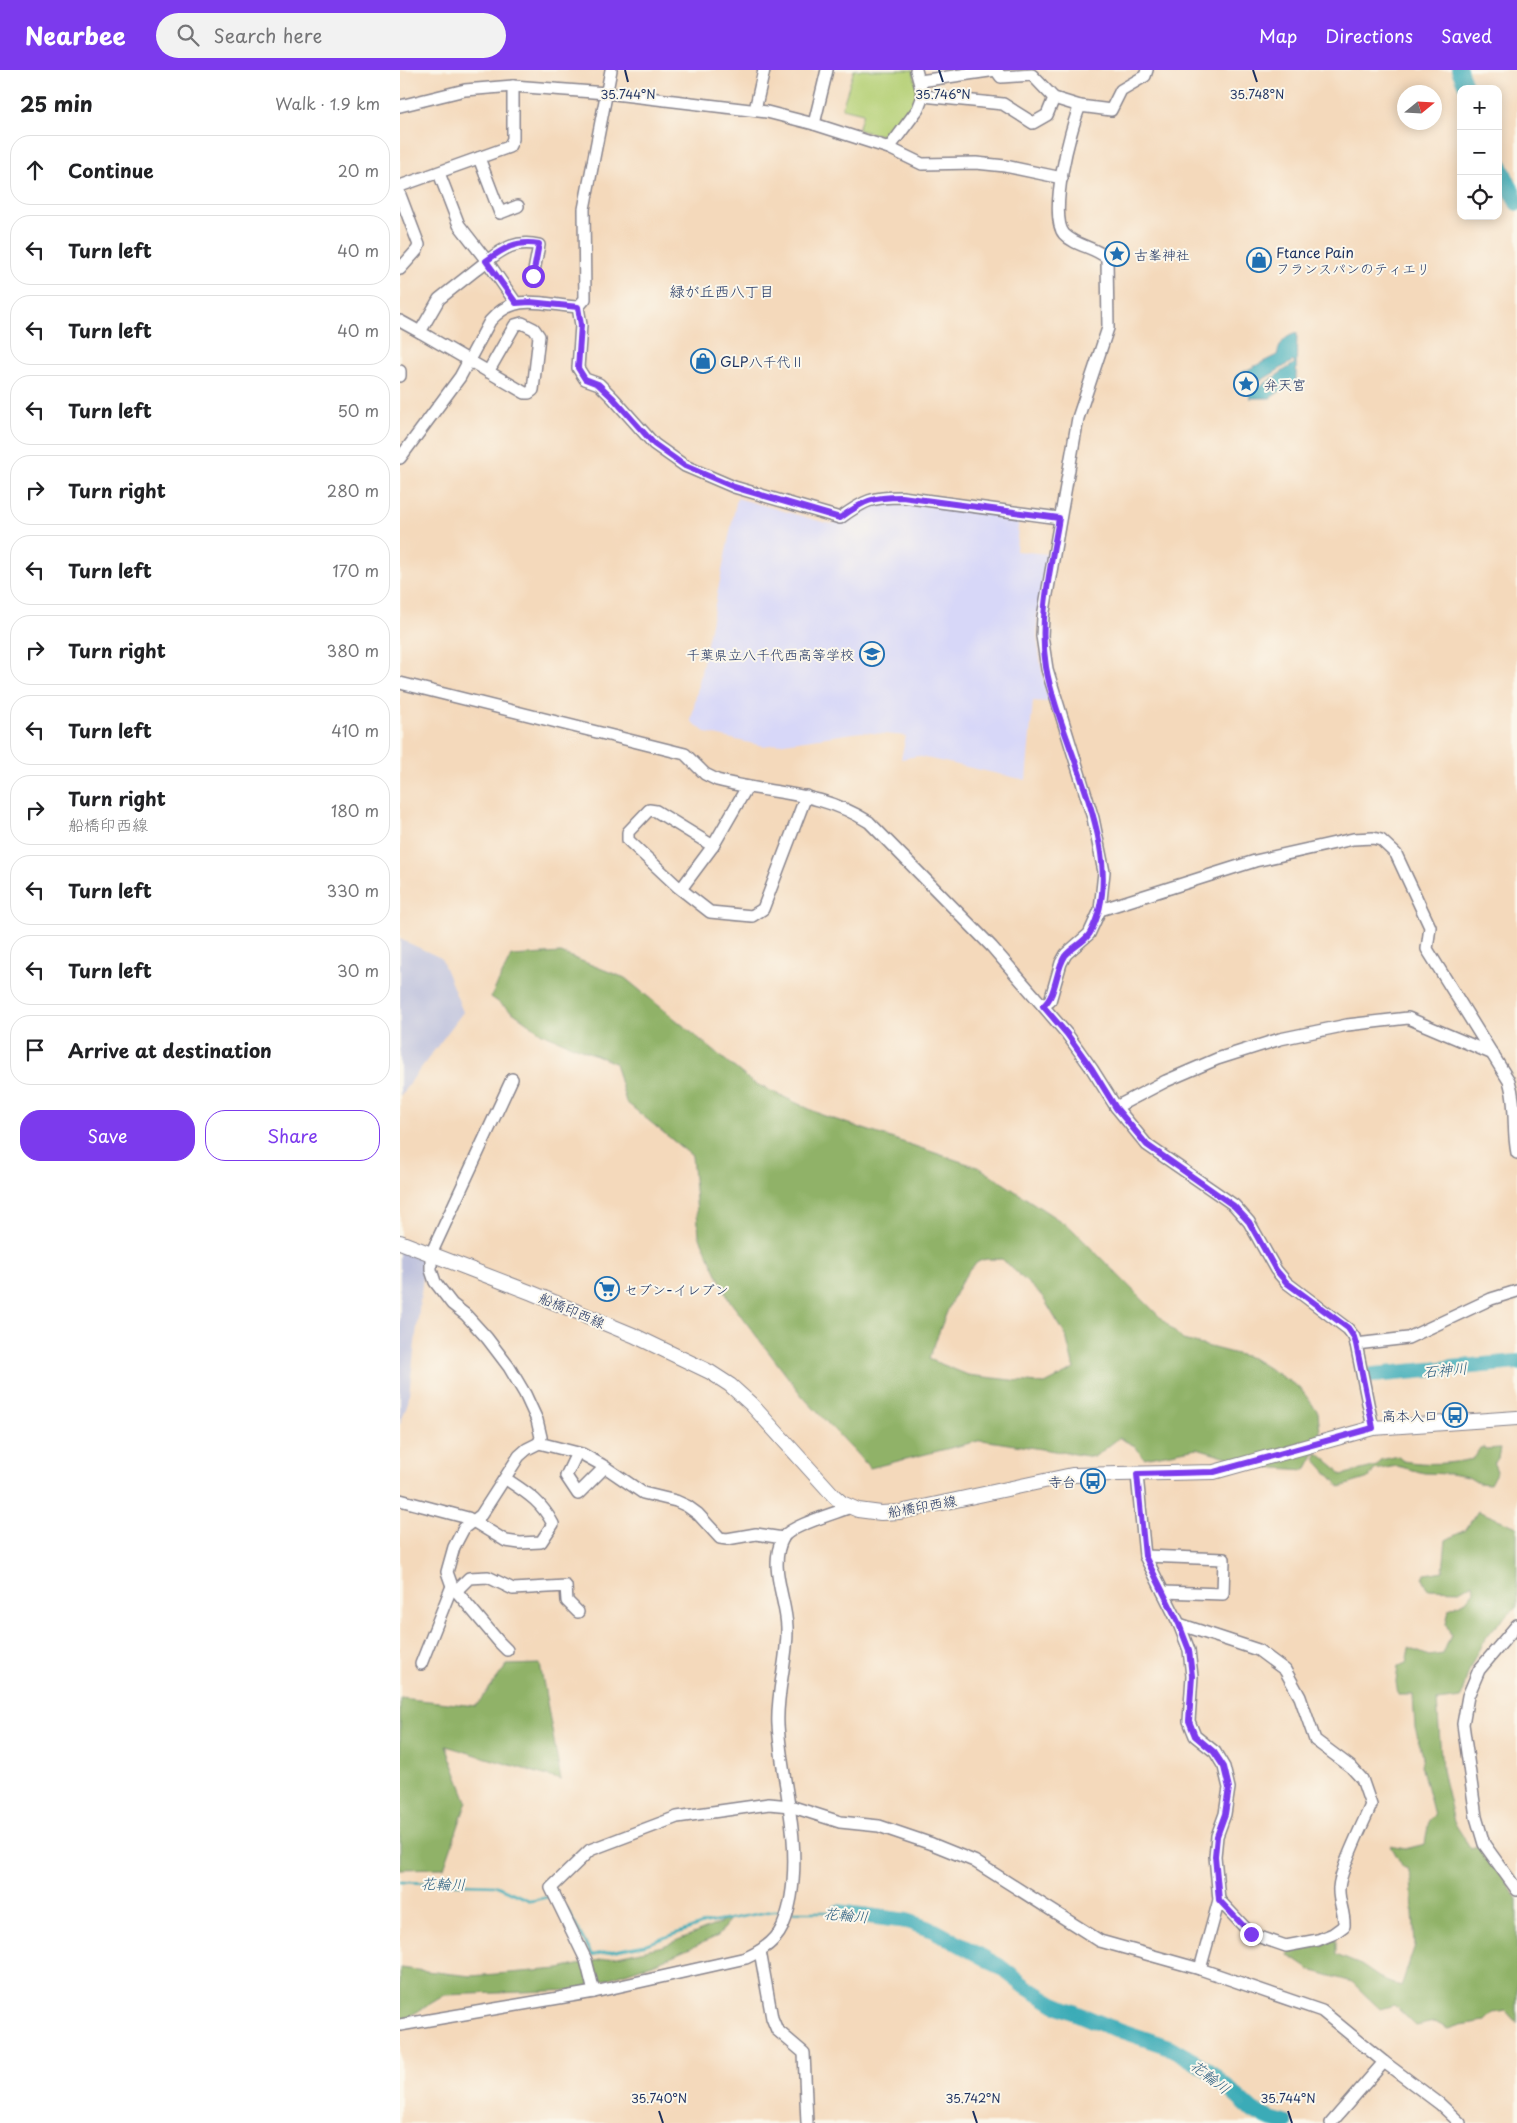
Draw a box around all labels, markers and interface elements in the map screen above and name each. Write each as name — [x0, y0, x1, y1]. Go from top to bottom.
search box — [156, 13, 506, 58]
text: Nearbee — [25, 17, 126, 53]
icon: search — [174, 21, 202, 49]
text: Search here — [214, 21, 322, 49]
text: Map — [1259, 22, 1297, 49]
text: Directions — [1325, 22, 1413, 49]
text: Saved — [1441, 22, 1492, 49]
text: 35.744°N — [600, 85, 656, 103]
text: 35.746°N — [915, 85, 971, 103]
text: 35.748°N — [1230, 85, 1284, 103]
north arrow — [1397, 85, 1442, 130]
map controls — [1457, 85, 1502, 220]
button: + — [1457, 85, 1502, 130]
text: 25 min — [20, 87, 93, 119]
text: Walk · 1.9 km — [275, 91, 380, 115]
button: − — [1457, 130, 1502, 175]
icon: ahead — [21, 156, 49, 184]
text: Continue — [68, 156, 154, 184]
text: 20 m — [338, 158, 379, 182]
button: locate — [1457, 175, 1502, 220]
icon: left — [21, 236, 49, 264]
text: Turn left — [68, 236, 152, 264]
text: 40 m — [337, 238, 379, 262]
place icon: 古峯神社 — [1104, 241, 1130, 267]
place label: Ftance Pain フランスパンのティエリ — [1276, 242, 1430, 279]
place label: 古峯神社 — [1134, 244, 1190, 265]
shop icon: Ftance Pain フランスパンのティエリ — [1246, 247, 1272, 273]
route start — [522, 265, 545, 288]
district label: 緑が丘西八丁目 — [669, 279, 775, 302]
icon: left — [21, 316, 49, 344]
text: Turn left — [68, 316, 152, 344]
text: 40 m — [337, 318, 379, 342]
shop icon: GLP八千代Ⅱ — [690, 348, 716, 374]
place label: GLP八千代Ⅱ — [720, 351, 805, 372]
place icon: 弁天宮 — [1233, 371, 1259, 397]
place label: 弁天宮 — [1264, 374, 1306, 395]
icon: left — [21, 396, 49, 424]
text: Turn left — [68, 396, 152, 424]
text: 50 m — [338, 398, 379, 422]
icon: right — [21, 476, 49, 504]
text: Turn right — [68, 476, 166, 504]
text: 280 m — [327, 478, 379, 502]
icon: left — [21, 556, 49, 584]
text: Turn left — [68, 556, 152, 584]
text: 170 m — [333, 558, 379, 582]
icon: right — [21, 636, 49, 664]
text: Turn right — [68, 636, 166, 664]
text: 380 m — [327, 638, 379, 662]
school or university icon: 千葉県立八千代西高等学校 — [859, 641, 885, 667]
place label: 千葉県立八千代西高等学校 — [686, 644, 854, 665]
icon: left — [21, 716, 49, 744]
text: Turn left — [68, 716, 152, 744]
text: 410 m — [331, 718, 379, 742]
text: Turn right — [68, 784, 166, 812]
icon: right — [21, 796, 49, 824]
text: 180 m — [331, 798, 379, 822]
text: 船橋印西線 — [68, 812, 148, 836]
icon: left — [21, 876, 49, 904]
text: Turn left — [68, 876, 152, 904]
text: 330 m — [326, 878, 379, 902]
icon: left — [21, 956, 49, 984]
text: Turn left — [68, 956, 152, 984]
text: 30 m — [337, 958, 379, 982]
icon: arrive — [21, 1036, 49, 1064]
text: Arrive at destination — [68, 1036, 272, 1064]
button: Save — [20, 1110, 195, 1161]
button: Share — [205, 1110, 380, 1161]
supermarket icon: セブン-イレブン — [594, 1276, 620, 1302]
place label: セブン-イレブン — [624, 1279, 729, 1300]
street label: 船橋印西線 — [536, 1287, 608, 1333]
water label: 石神川 — [1422, 1356, 1468, 1382]
bus stop icon: 高本入口 — [1442, 1402, 1468, 1428]
place label: 高本入口 — [1382, 1405, 1438, 1426]
bus stop icon: 寺台 — [1080, 1468, 1106, 1494]
place label: 寺台 — [1048, 1471, 1076, 1492]
street label: 船橋印西線 — [886, 1490, 958, 1522]
water label: 花輪川 — [420, 1871, 466, 1895]
water label: 花輪川 — [823, 1901, 869, 1927]
route end — [1240, 1923, 1263, 1946]
water label: 花輪川 — [1186, 2053, 1236, 2099]
text: 35.740°N — [631, 2089, 687, 2107]
text: 35.742°N — [945, 2089, 1001, 2107]
text: 35.744°N — [1260, 2089, 1316, 2107]

